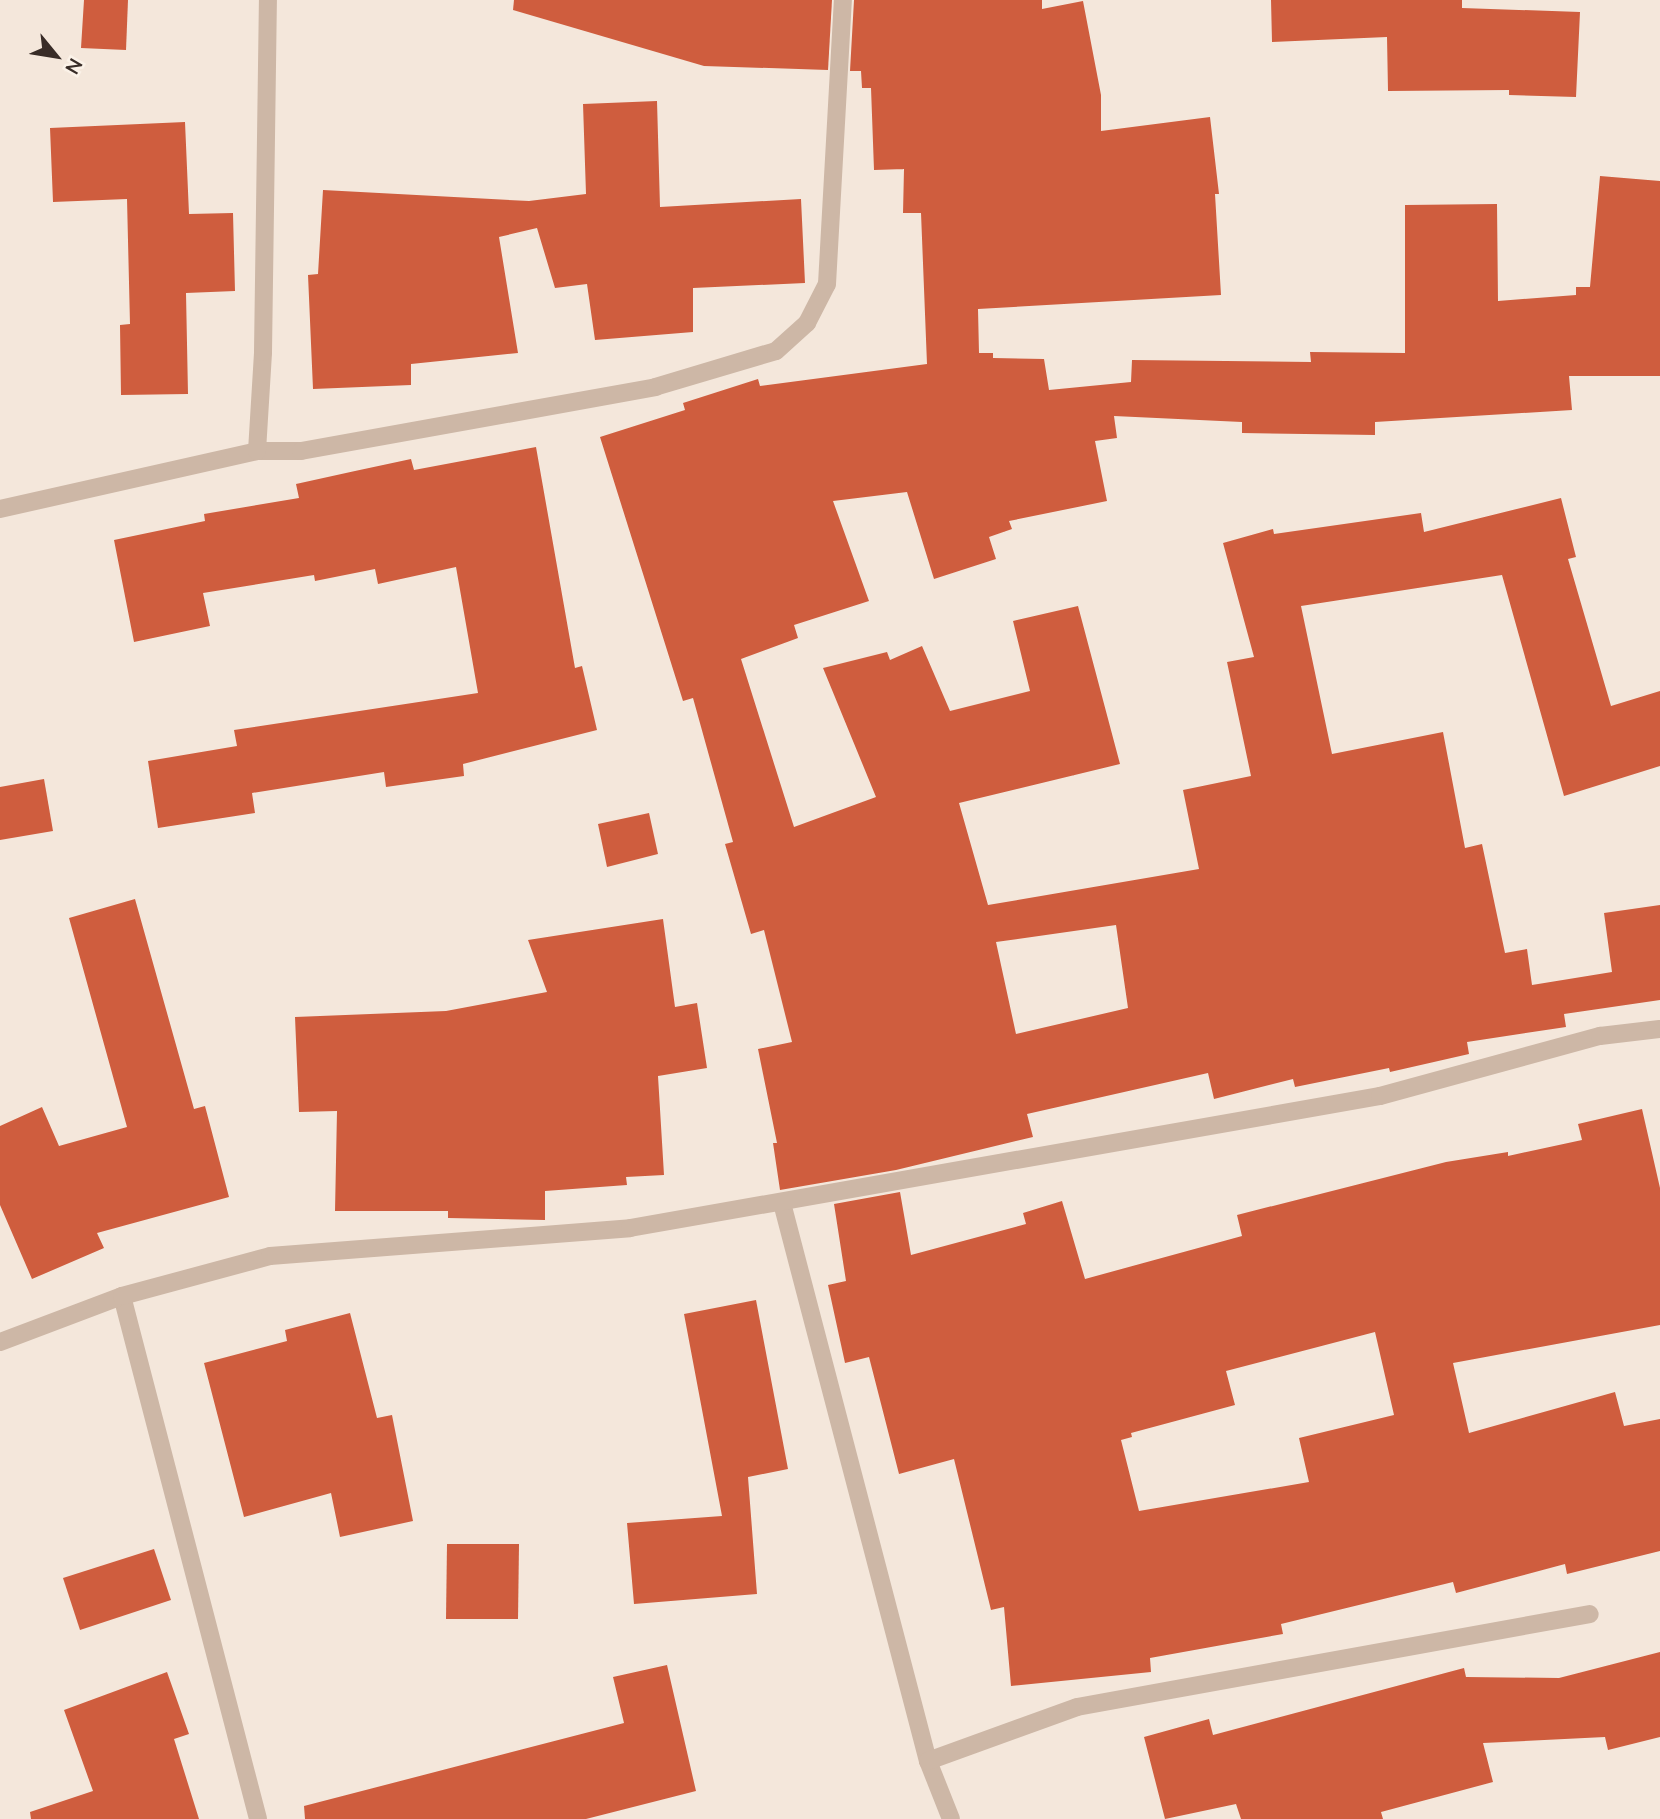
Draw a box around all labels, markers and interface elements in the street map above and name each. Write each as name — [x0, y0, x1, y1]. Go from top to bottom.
north arrow — [21, 21, 91, 91]
text: N — [60, 54, 88, 79]

